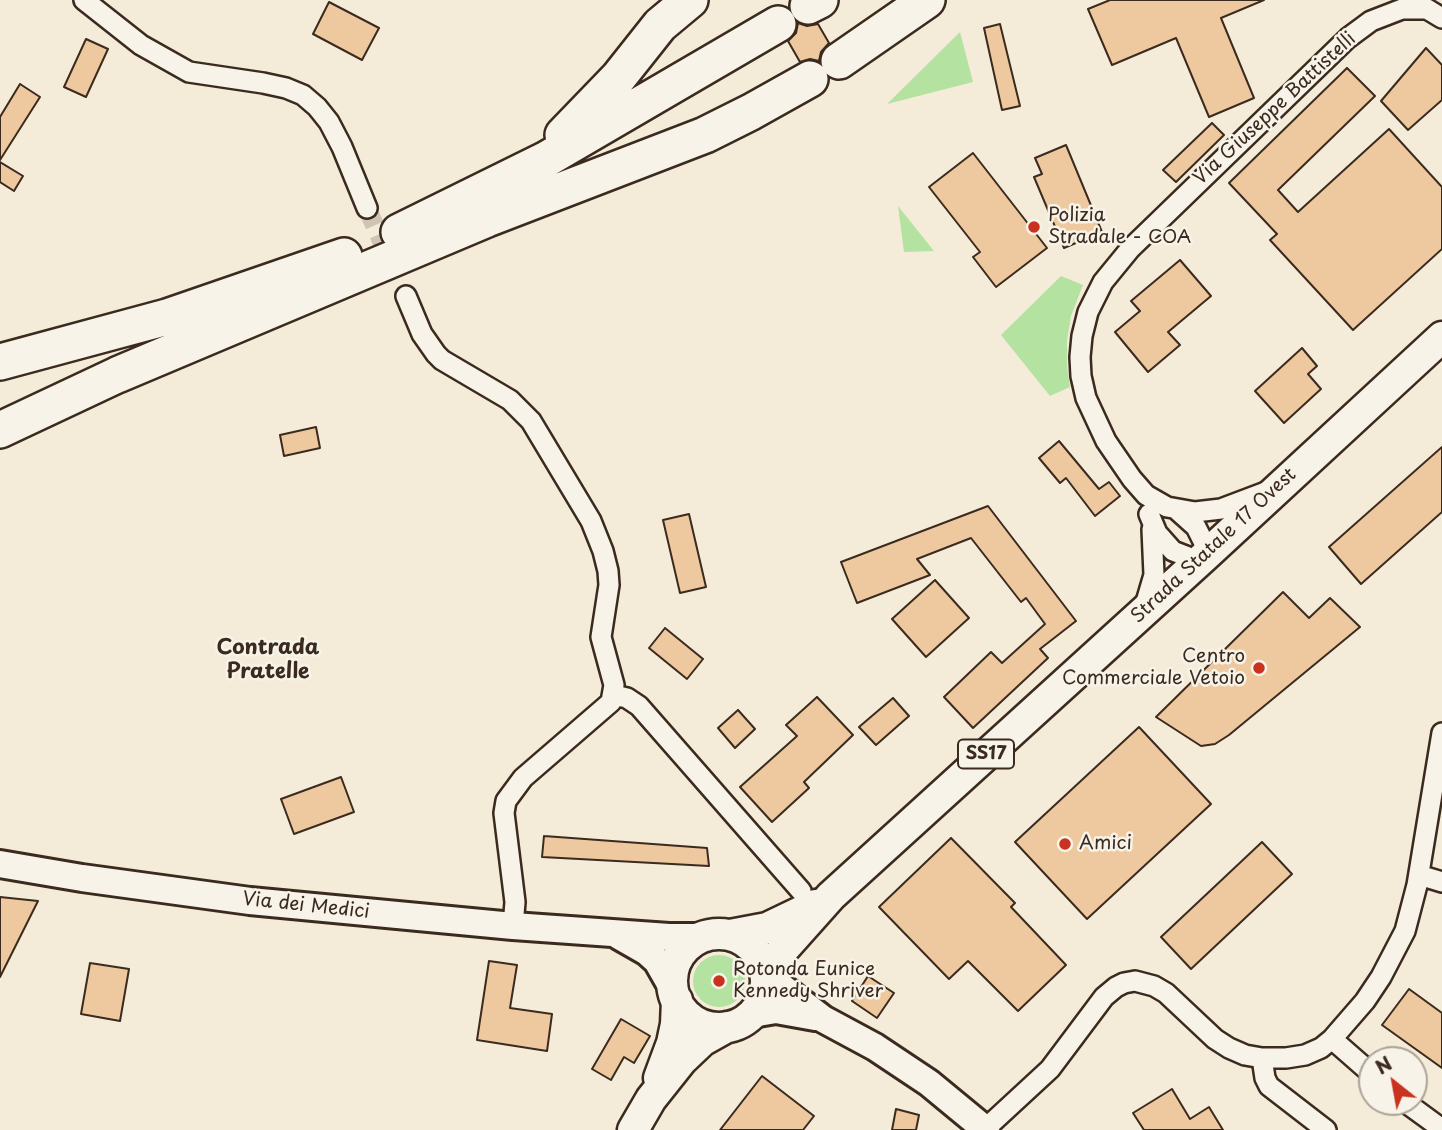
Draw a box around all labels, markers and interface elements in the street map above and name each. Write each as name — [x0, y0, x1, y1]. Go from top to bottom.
street label: Via Giuseppe Battistelli — [1189, 28, 1361, 190]
place label: Polizia Stradale - COA — [1048, 205, 1191, 249]
marker: Polizia Stradale - COA — [1026, 219, 1042, 235]
street label: Strada Statale 17 Ovest — [1127, 464, 1301, 628]
district label: Contrada Pratelle — [217, 635, 319, 685]
place label: Centro Commerciale Vetoio — [1062, 646, 1245, 690]
marker: Centro Commerciale Vetoio — [1251, 660, 1267, 676]
road number: SS17 — [958, 740, 1014, 768]
place label: Amici — [1079, 833, 1132, 855]
marker: Amici — [1057, 836, 1073, 852]
street label: Via dei Medici — [241, 888, 371, 924]
place label: Rotonda Eunice Kennedy Shriver — [733, 959, 883, 1003]
marker: Rotonda Eunice Kennedy Shriver — [711, 973, 727, 989]
north arrow — [1358, 1046, 1428, 1116]
text: N — [1370, 1049, 1397, 1081]

